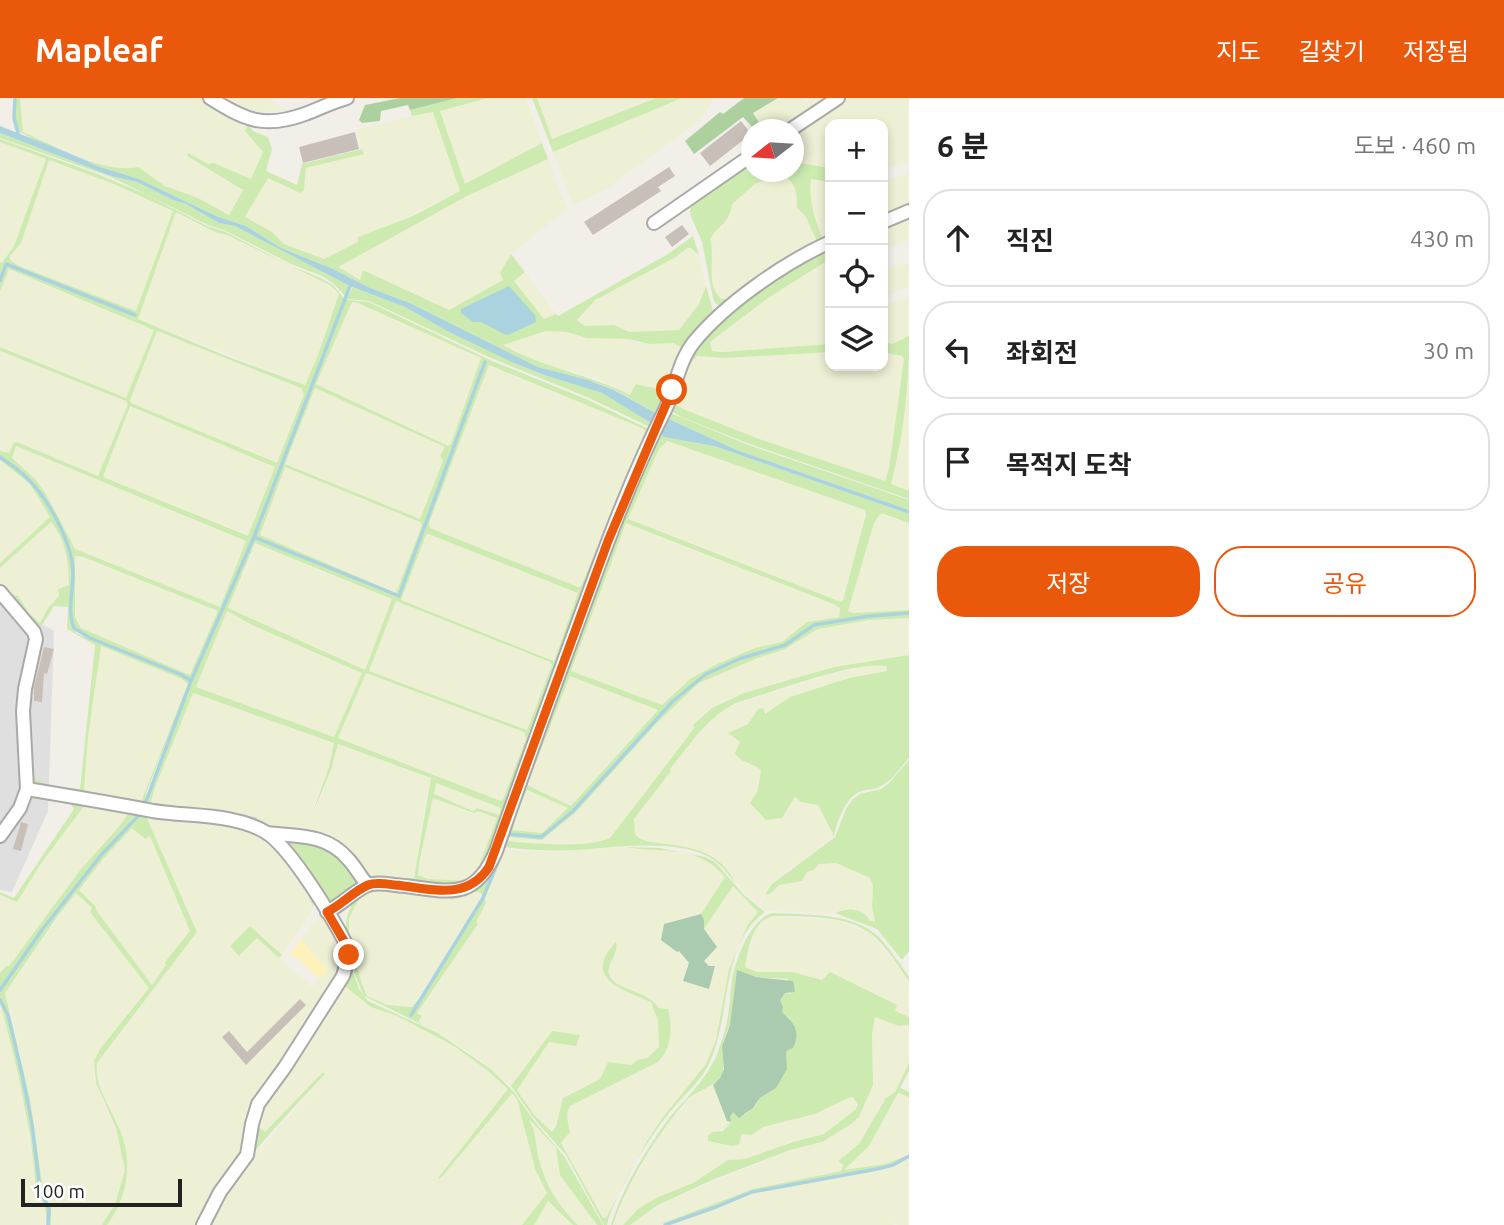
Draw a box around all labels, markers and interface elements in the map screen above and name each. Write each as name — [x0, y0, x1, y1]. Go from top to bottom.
text: Mapleaf — [35, 31, 163, 68]
text: 지도 — [1216, 38, 1261, 65]
text: 길찾기 — [1299, 38, 1365, 65]
text: 저장됨 — [1403, 38, 1469, 65]
north arrow — [741, 119, 804, 182]
map controls — [825, 119, 888, 371]
button: + — [825, 119, 888, 182]
text: 6 분 — [937, 129, 989, 163]
text: 도보 · 460 m — [1353, 133, 1476, 158]
button: − — [825, 182, 888, 245]
icon: ahead — [939, 219, 977, 257]
text: 직진 — [1006, 226, 1054, 255]
text: 430 m — [1410, 226, 1474, 251]
button: locate — [825, 245, 888, 308]
button: layers — [825, 308, 888, 371]
icon: left — [939, 331, 977, 369]
text: 좌회전 — [1006, 338, 1078, 367]
text: 30 m — [1423, 338, 1474, 363]
route start — [656, 374, 687, 405]
icon: arrive — [939, 443, 977, 481]
text: 목적지 도착 — [1006, 450, 1132, 479]
button: 저장 — [937, 546, 1200, 617]
button: 공유 — [1214, 546, 1476, 617]
route end — [333, 939, 364, 970]
scale bar — [21, 1176, 182, 1208]
text: 100 m — [32, 1180, 85, 1202]

